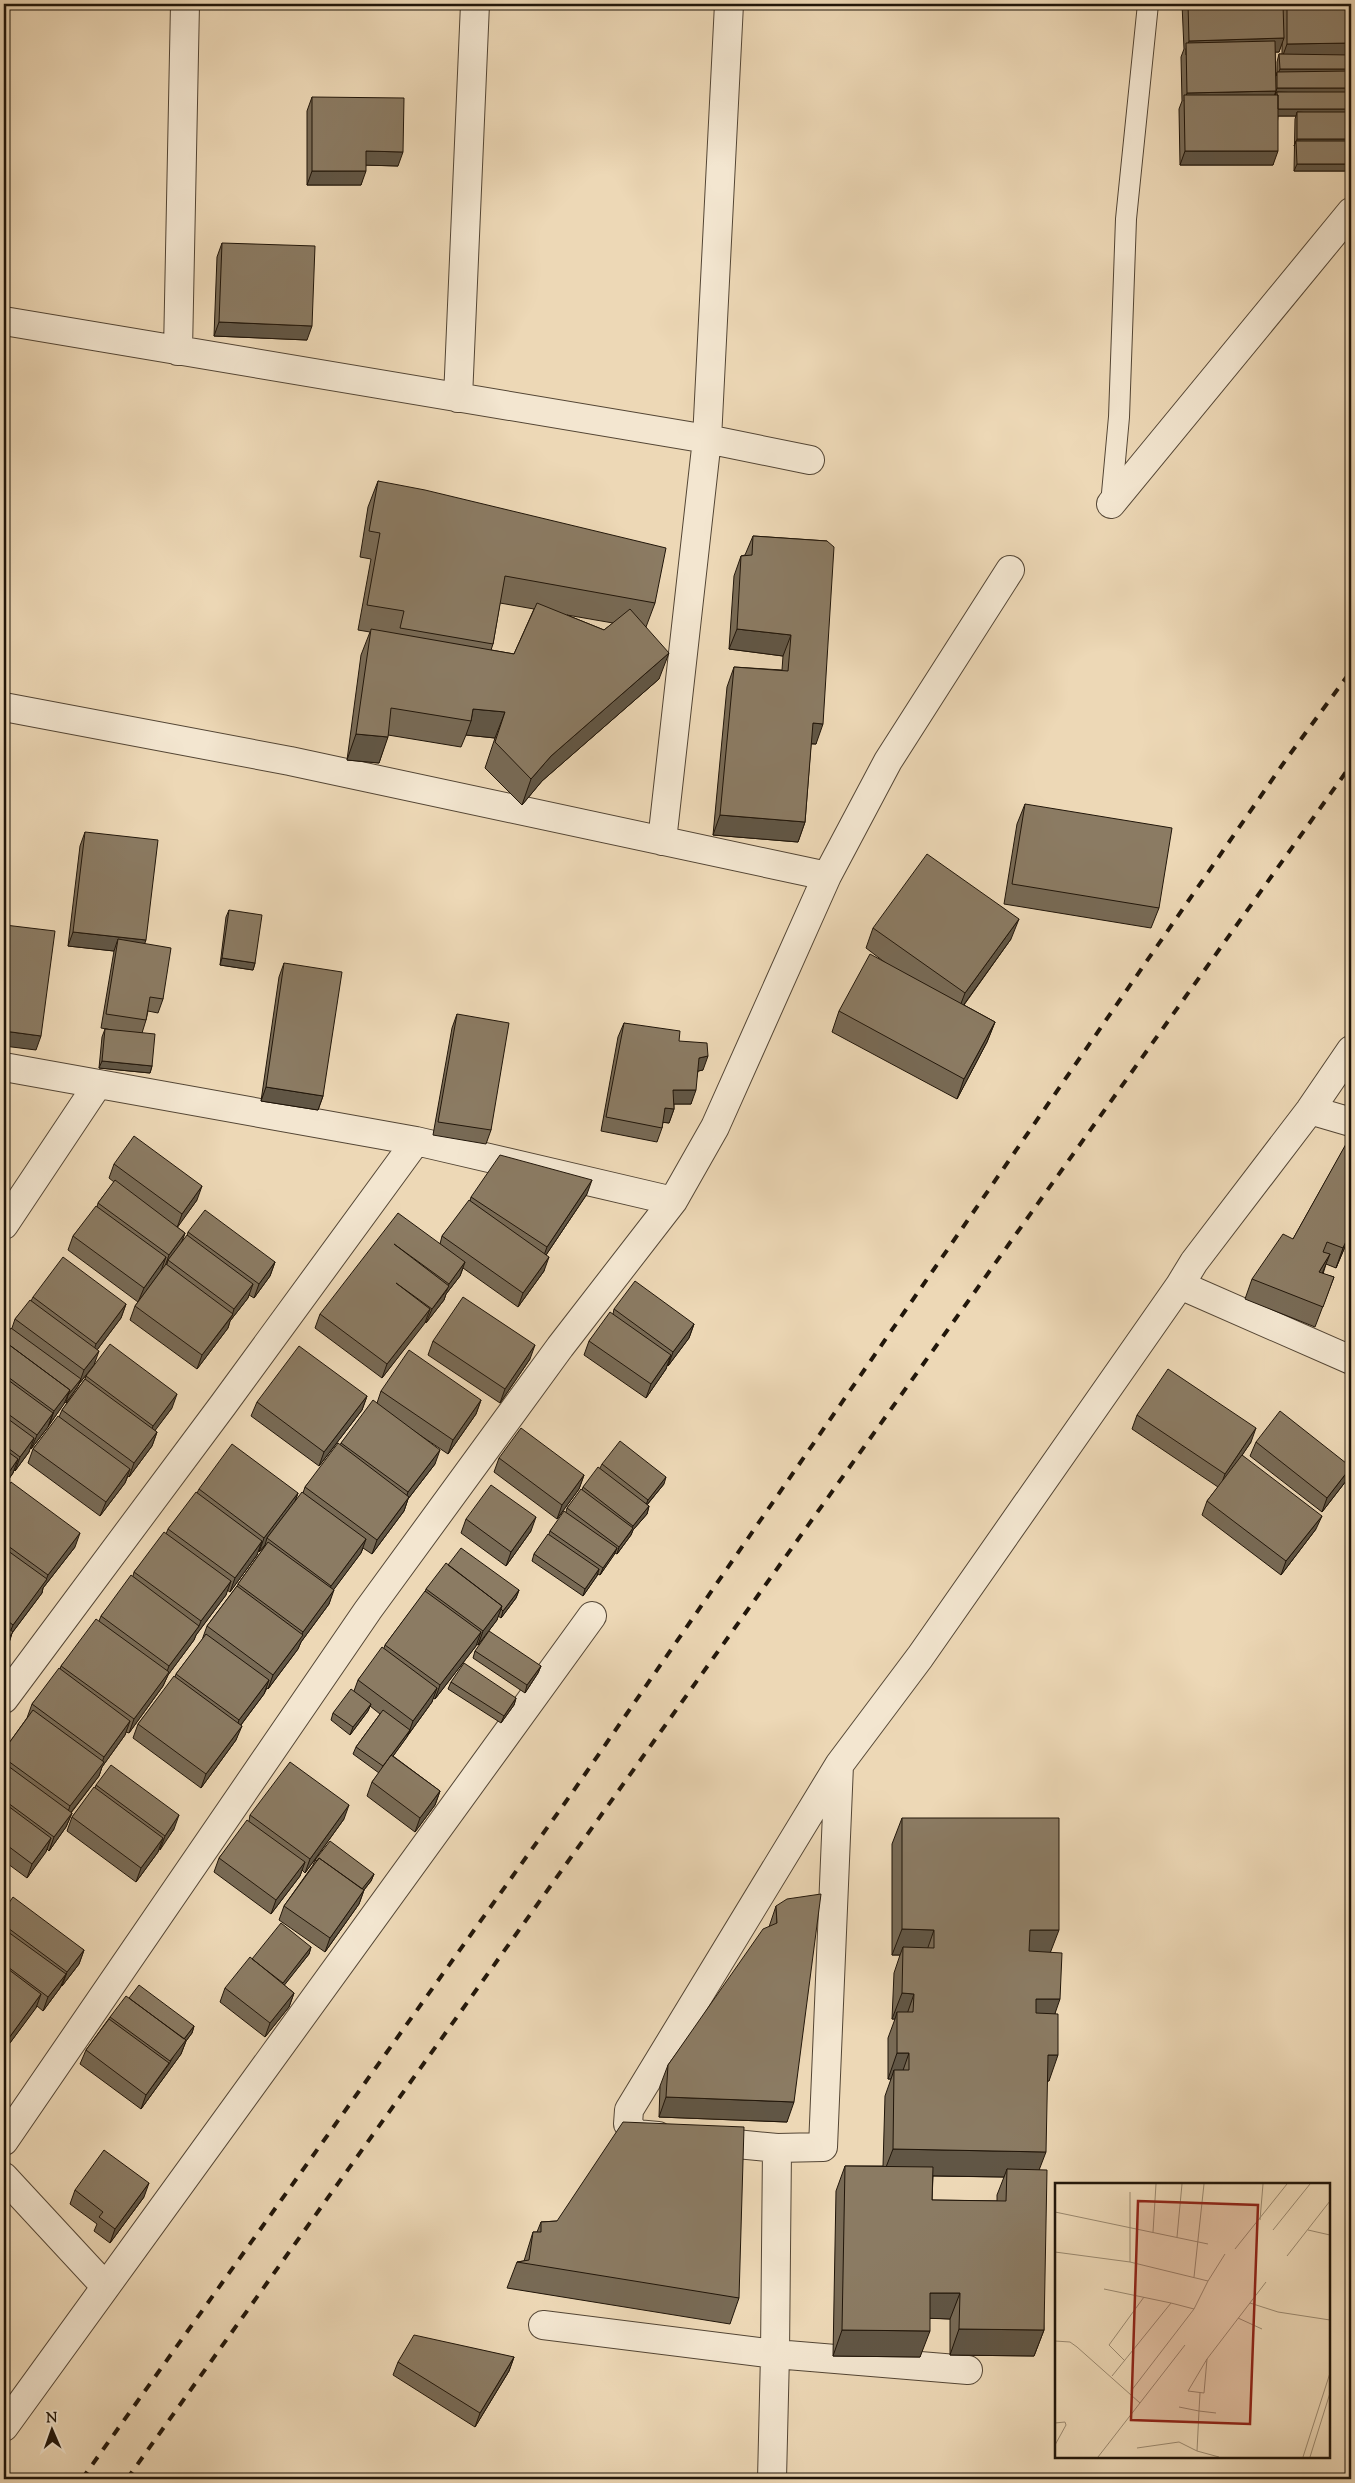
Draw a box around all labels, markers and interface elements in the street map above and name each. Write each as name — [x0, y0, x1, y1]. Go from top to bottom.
inset map — [1055, 2183, 1330, 2458]
north arrow — [28, 2406, 78, 2456]
text: N — [46, 2409, 58, 2429]

